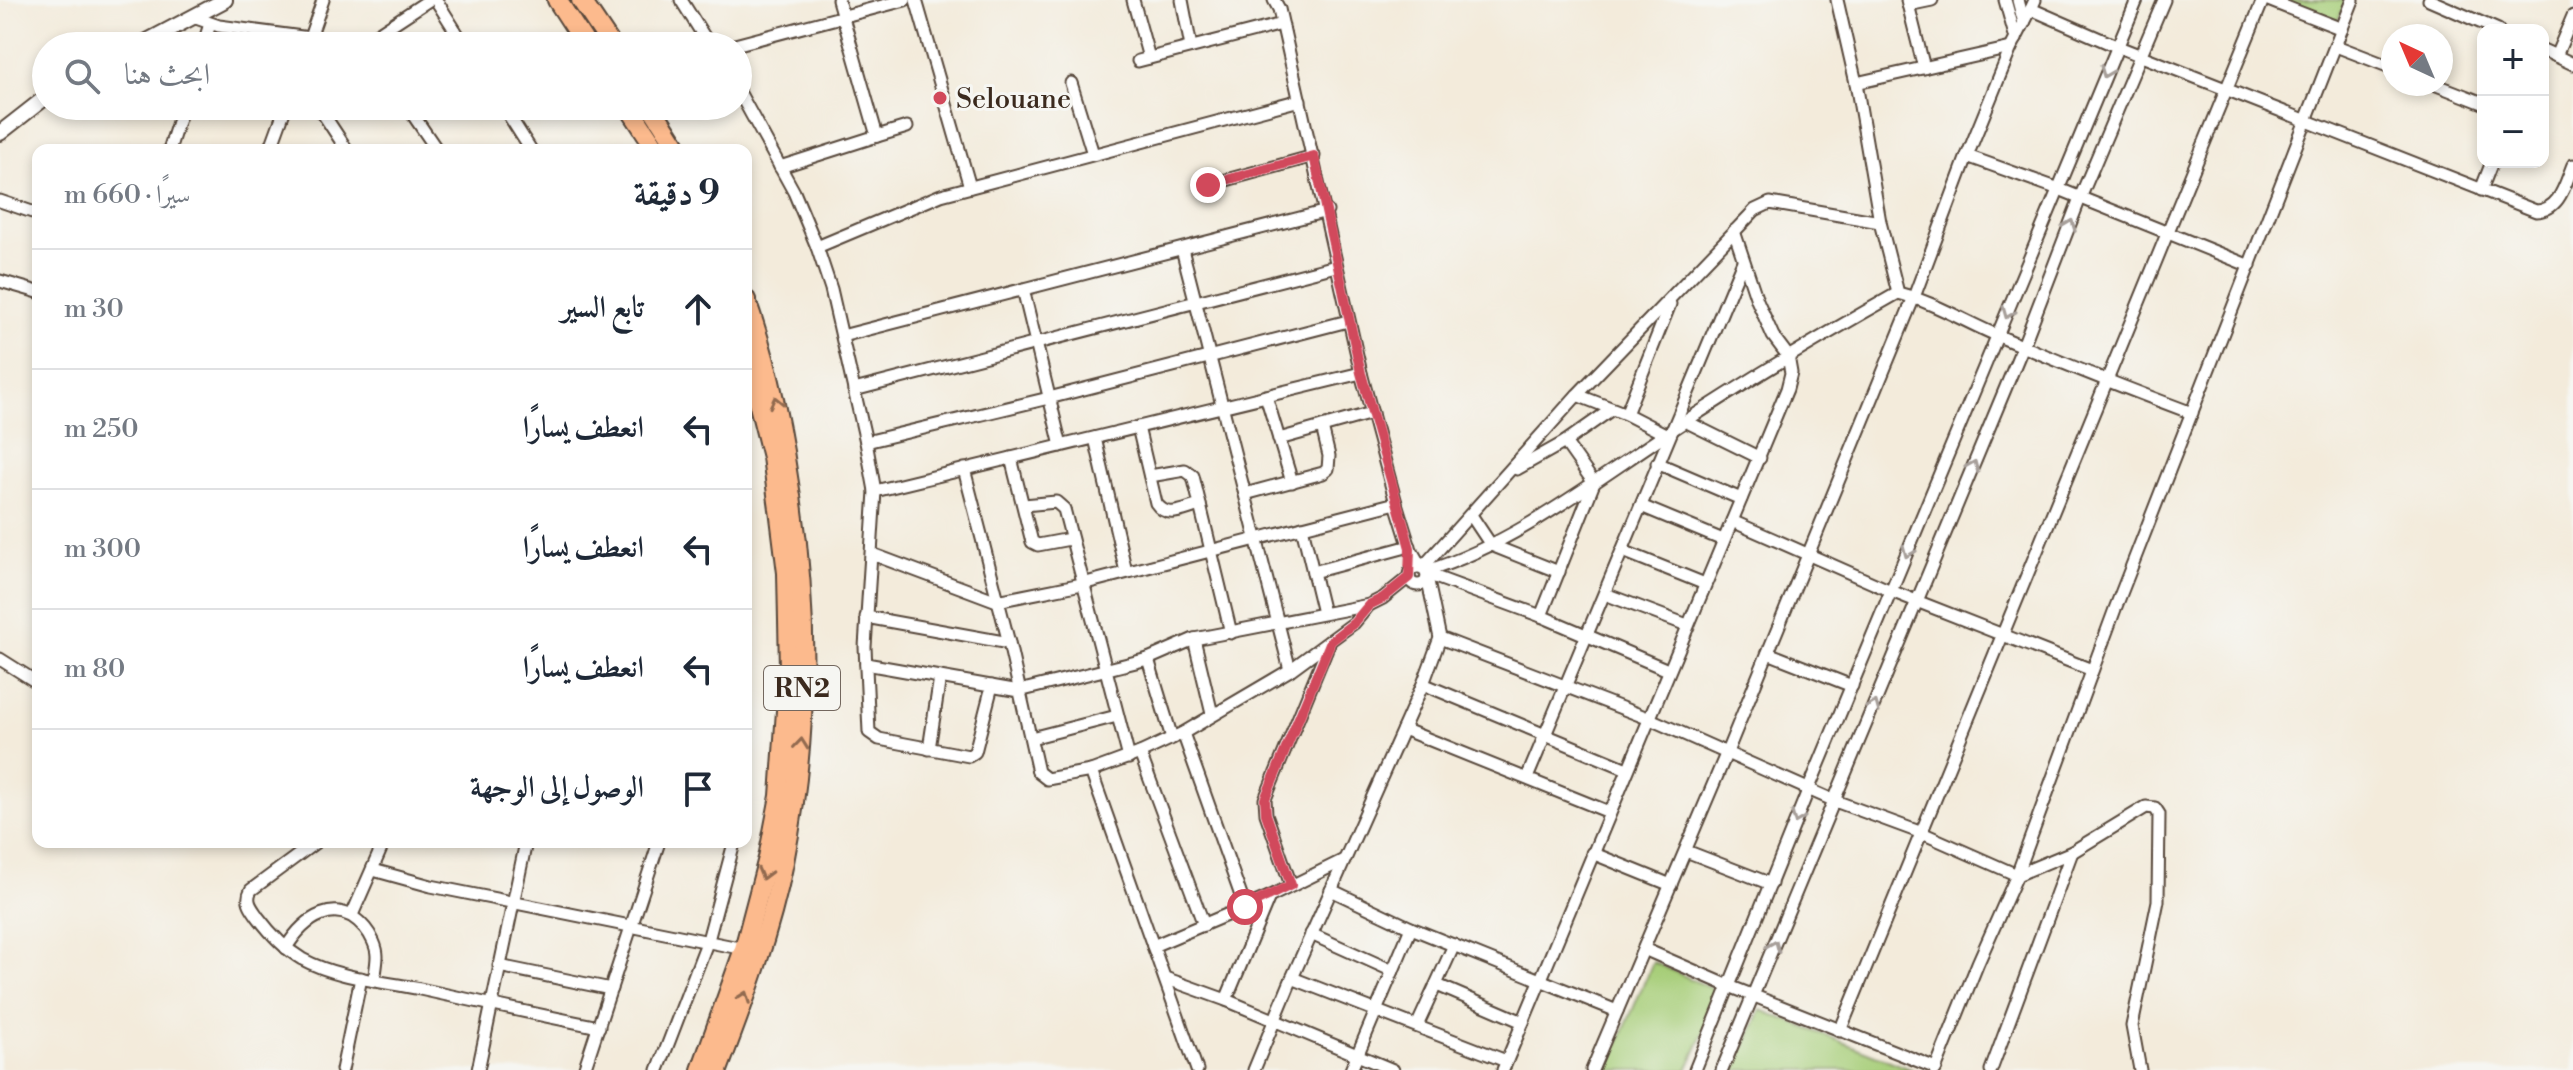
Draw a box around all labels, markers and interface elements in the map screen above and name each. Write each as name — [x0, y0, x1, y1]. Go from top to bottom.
north arrow — [2381, 24, 2453, 96]
map controls — [2477, 24, 2549, 168]
button: + — [2477, 24, 2549, 96]
search box — [32, 32, 752, 120]
icon: search — [60, 54, 104, 98]
text: ابحث هنا — [124, 56, 210, 94]
one-way arrow — [2099, 64, 2116, 78]
place label: Selouane — [956, 82, 1071, 117]
marker: Selouane — [931, 89, 949, 107]
button: − — [2477, 96, 2549, 168]
route end — [1190, 167, 1226, 203]
text: 9 دقيقة — [634, 173, 720, 215]
text: سيرًا · 660 m — [64, 179, 191, 211]
one-way arrow — [2060, 219, 2077, 233]
icon: ahead — [676, 287, 720, 331]
text: تابع السير — [561, 289, 644, 327]
text: 30 m — [64, 293, 124, 325]
one-way arrow — [2001, 305, 2018, 319]
one-way arrow — [768, 396, 785, 409]
icon: left — [676, 407, 720, 451]
text: انعطف يسارًا — [523, 409, 644, 447]
text: 250 m — [64, 413, 139, 445]
one-way arrow — [1964, 460, 1980, 474]
icon: left — [676, 527, 720, 571]
text: انعطف يسارًا — [523, 529, 644, 567]
text: 300 m — [64, 533, 141, 565]
one-way arrow — [1901, 544, 1917, 558]
icon: left — [676, 647, 720, 691]
text: انعطف يسارًا — [523, 649, 644, 687]
text: 80 m — [64, 653, 125, 685]
road number: RN2 — [764, 666, 840, 710]
one-way arrow — [1864, 700, 1880, 714]
one-way arrow — [792, 737, 809, 750]
icon: arrive — [676, 767, 720, 811]
text: الوصول إلى الوجهة — [470, 769, 644, 807]
one-way arrow — [1790, 810, 1807, 824]
one-way arrow — [756, 866, 773, 880]
route start — [1227, 889, 1263, 925]
one-way arrow — [1764, 940, 1780, 954]
one-way arrow — [734, 990, 751, 1004]

